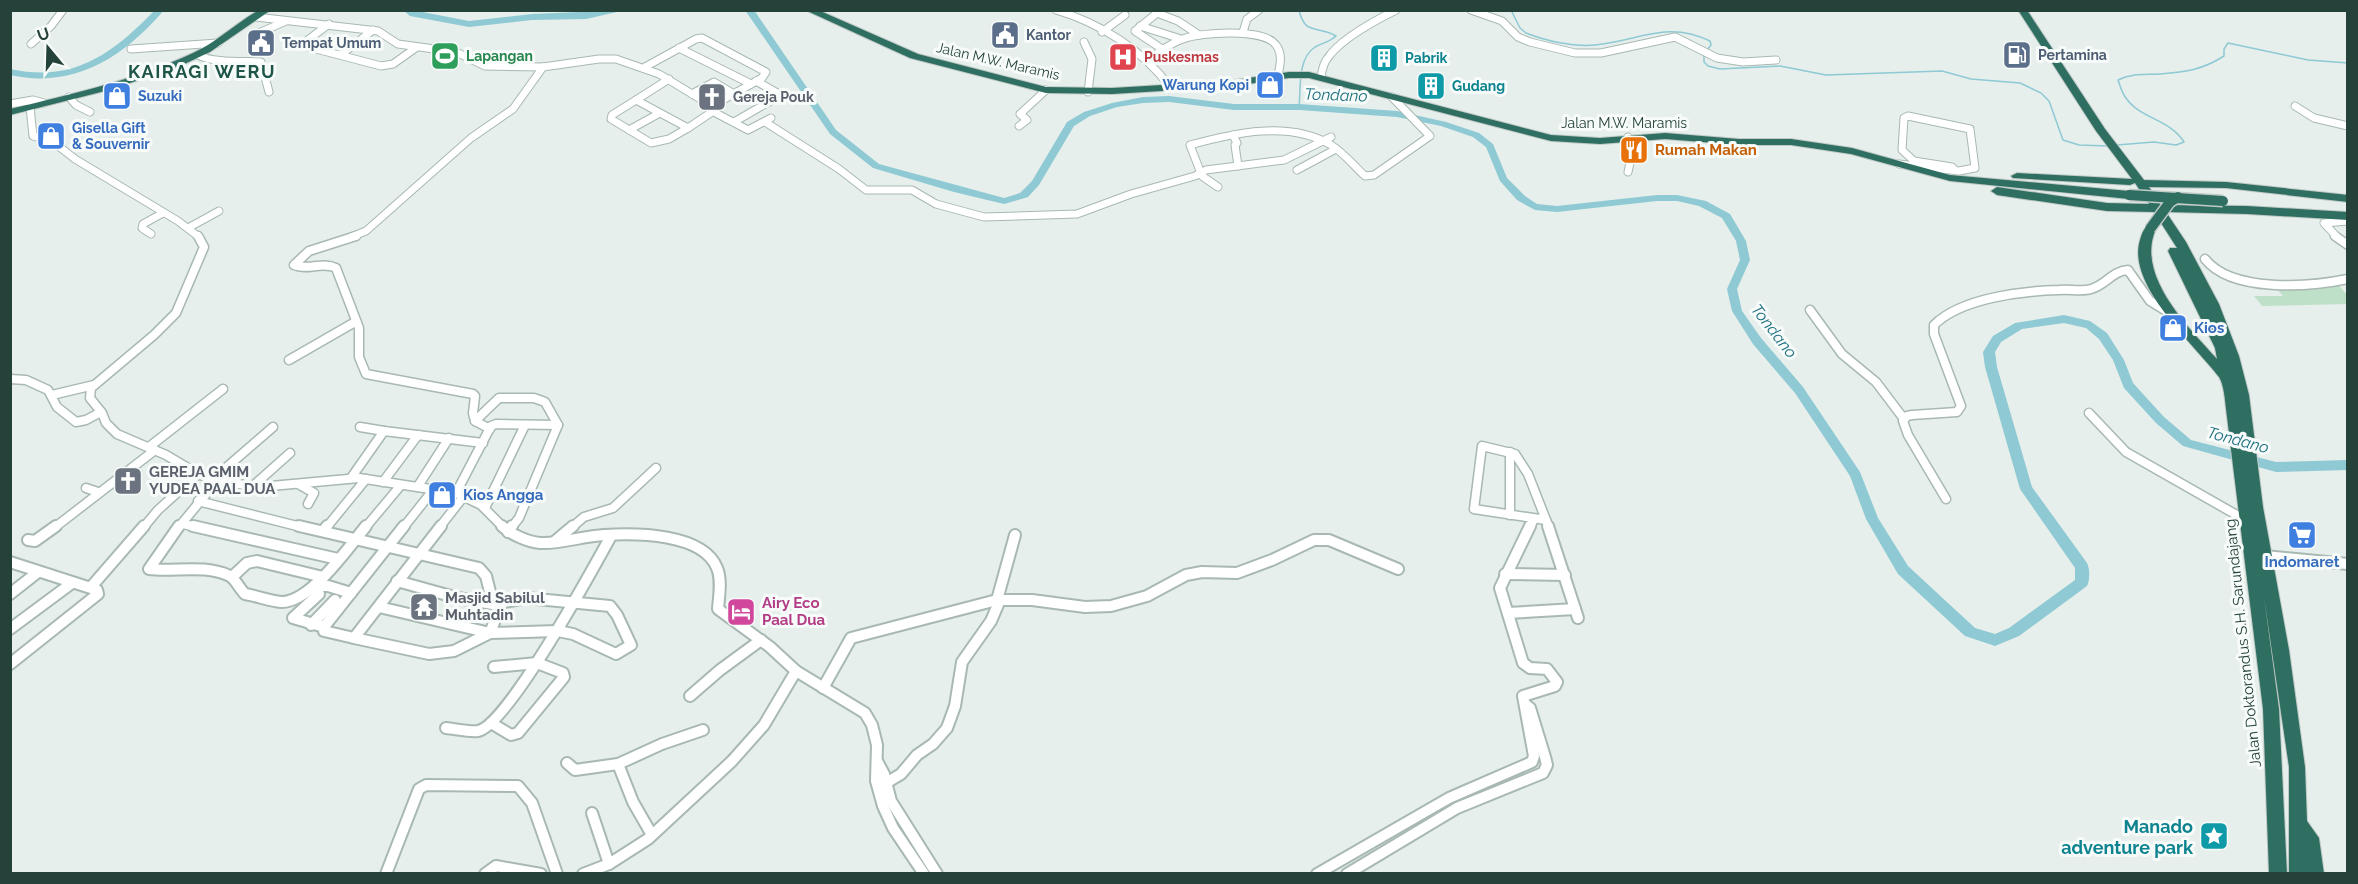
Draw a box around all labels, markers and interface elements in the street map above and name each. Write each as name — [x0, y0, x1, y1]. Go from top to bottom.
north arrow — [18, 18, 78, 78]
public building icon: Kantor — [989, 19, 1021, 51]
text: U — [35, 23, 52, 45]
public building icon: Tempat Umum — [245, 27, 277, 59]
place label: Kantor — [1026, 27, 1072, 43]
place label: Tempat Umum — [282, 35, 381, 51]
street label: Jalan M.W. Maramis — [935, 39, 1062, 83]
fuel station icon: Pertamina — [2001, 39, 2033, 71]
sports icon: Lapangan — [429, 40, 461, 72]
hospital icon: Puskesmas — [1107, 41, 1139, 73]
building icon: Pabrik — [1368, 42, 1400, 74]
place label: Pertamina — [2038, 47, 2107, 63]
place label: Lapangan — [466, 48, 533, 64]
place label: Puskesmas — [1144, 49, 1219, 65]
place label: Pabrik — [1405, 50, 1448, 66]
district label: KAIRAGI WERU — [128, 61, 276, 82]
shop icon: Warung Kopi — [1254, 69, 1286, 101]
building icon: Gudang — [1415, 70, 1447, 102]
place label: Warung Kopi — [1162, 77, 1249, 93]
place label: Gudang — [1452, 78, 1505, 94]
shop icon: Suzuki — [101, 80, 133, 112]
church icon: Gereja Pouk — [696, 81, 728, 113]
water label: Tondano — [1304, 84, 1368, 106]
place label: Suzuki — [138, 88, 182, 104]
place label: Gereja Pouk — [733, 89, 814, 105]
street label: Jalan M.W. Maramis — [1561, 115, 1687, 131]
shop icon: Gisella Gift & Souvernir — [35, 120, 67, 152]
place label: Gisella Gift & Souvernir — [72, 120, 150, 152]
restaurant icon: Rumah Makan — [1618, 134, 1650, 166]
place label: Rumah Makan — [1655, 141, 1757, 159]
water label: Tondano — [1747, 300, 1801, 362]
shop icon: Kios — [2157, 312, 2189, 344]
place label: Kios — [2194, 319, 2224, 337]
water label: Tondano — [2205, 423, 2271, 457]
place label: GEREJA GMIM YUDEA PAAL DUA — [149, 463, 276, 498]
church icon: GEREJA GMIM YUDEA PAAL DUA — [112, 465, 144, 497]
shop icon: Kios Angga — [426, 479, 458, 511]
place label: Kios Angga — [463, 486, 544, 504]
street label: Jalan Doktorandus S.H. Sarundajang — [2221, 518, 2265, 768]
supermarket icon: Indomaret — [2286, 519, 2318, 551]
place label: Indomaret — [2264, 553, 2340, 571]
place label: Masjid Sabilul Muhtadin — [445, 589, 545, 624]
temple icon: Masjid Sabilul Muhtadin — [408, 591, 440, 623]
place label: Airy Eco Paal Dua — [762, 594, 825, 629]
hotel icon: Airy Eco Paal Dua — [725, 596, 757, 628]
place label: Manado adventure park — [2061, 816, 2194, 858]
place icon: Manado adventure park — [2198, 820, 2230, 852]

